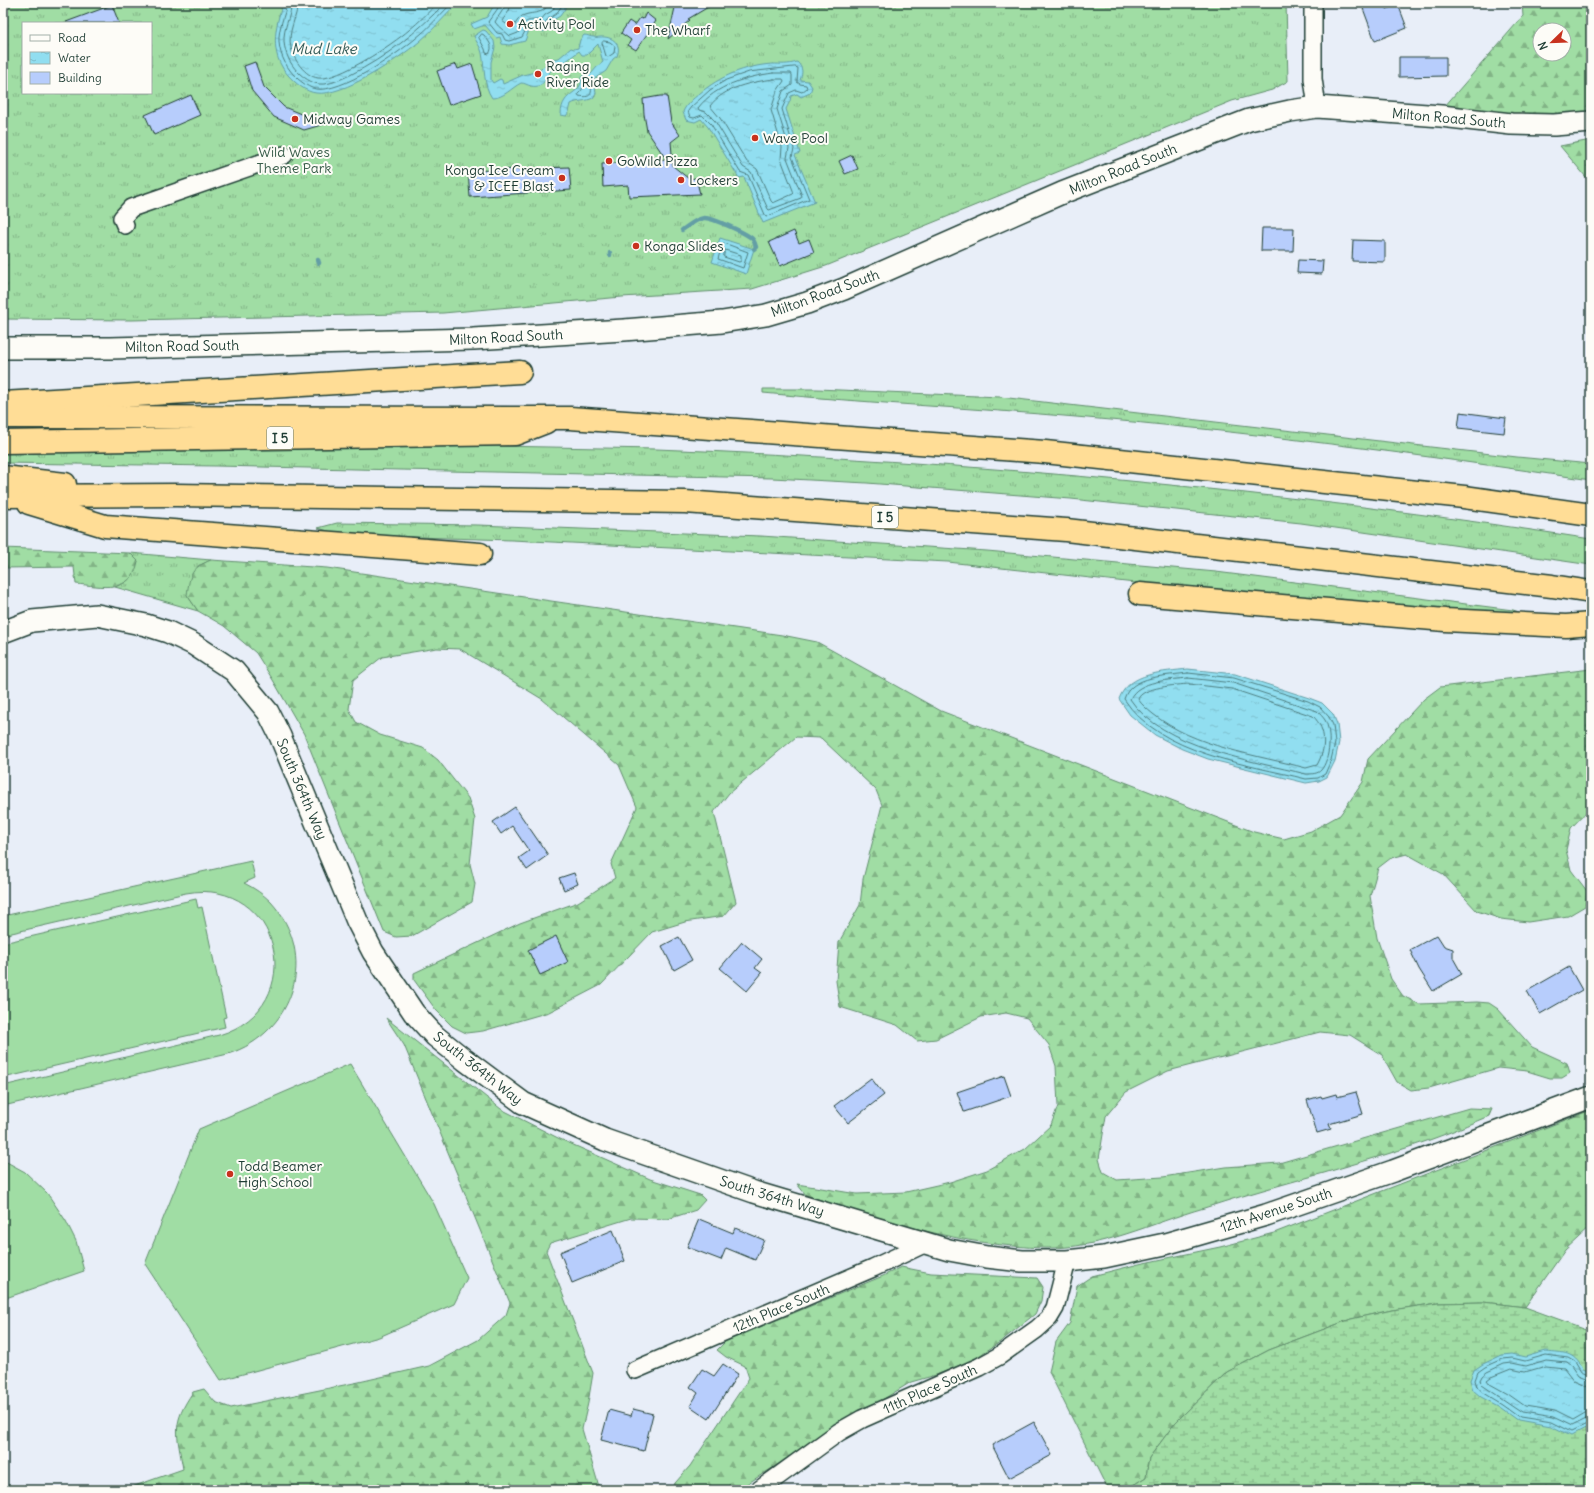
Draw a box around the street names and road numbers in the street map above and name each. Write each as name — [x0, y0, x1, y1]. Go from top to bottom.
street label: Milton Road South — [1391, 104, 1507, 132]
street label: Milton Road South — [1067, 139, 1179, 199]
street label: Milton Road South — [768, 265, 882, 321]
street label: Milton Road South — [448, 325, 564, 349]
street label: Milton Road South — [125, 336, 239, 356]
road number: I 5 — [267, 427, 293, 449]
road number: I 5 — [872, 506, 898, 528]
street label: South 364th Way — [273, 736, 331, 842]
street label: South 364th Way — [430, 1028, 526, 1108]
street label: South 364th Way — [718, 1172, 826, 1220]
street label: 12th Avenue South — [1218, 1183, 1334, 1237]
street label: 12th Place South — [730, 1280, 832, 1336]
street label: 11th Place South — [880, 1360, 980, 1418]

